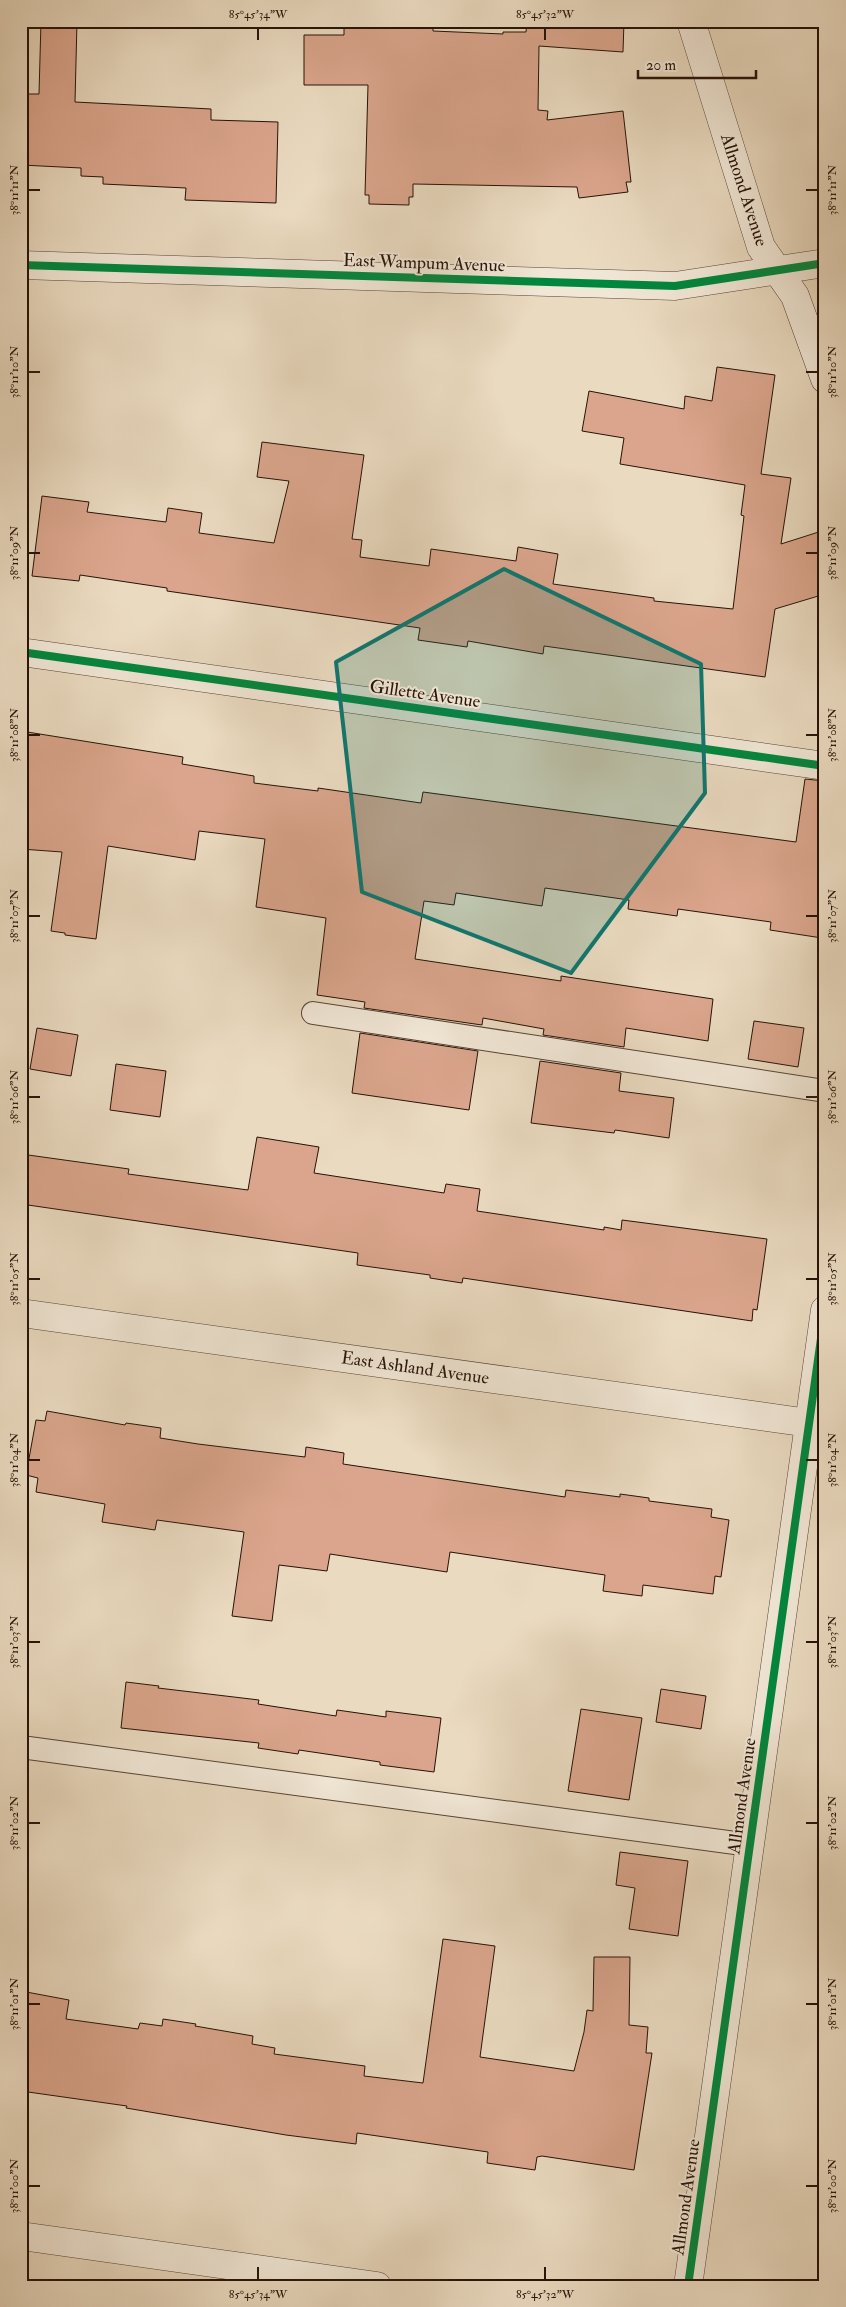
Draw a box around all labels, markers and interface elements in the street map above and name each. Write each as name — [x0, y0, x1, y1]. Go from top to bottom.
text: 85°45'34"W — [229, 7, 288, 22]
text: 85°45'32"W — [516, 7, 575, 22]
scale bar — [638, 48, 756, 80]
text: 20 m — [646, 56, 676, 75]
street label: Allmond Avenue — [715, 130, 773, 250]
text: 38°11'11"N — [7, 164, 22, 215]
text: 38°11'11"N — [825, 164, 840, 215]
street label: East Wampum Avenue — [342, 249, 506, 277]
text: 38°11'10"N — [7, 346, 22, 398]
text: 38°11'10"N — [825, 346, 840, 398]
text: 38°11'09"N — [7, 526, 22, 580]
text: 38°11'09"N — [825, 526, 840, 580]
street label: Gillette Avenue — [368, 675, 482, 713]
text: 38°11'08"N — [7, 708, 22, 762]
text: 38°11'08"N — [825, 708, 840, 762]
text: 38°11'07"N — [7, 889, 22, 943]
text: 38°11'07"N — [825, 889, 840, 943]
text: 38°11'06"N — [7, 1070, 22, 1124]
text: 38°11'06"N — [825, 1070, 840, 1124]
text: 38°11'05"N — [7, 1252, 22, 1306]
text: 38°11'05"N — [825, 1252, 840, 1306]
street label: East Ashland Avenue — [340, 1346, 491, 1390]
text: 38°11'04"N — [7, 1432, 22, 1487]
text: 38°11'04"N — [825, 1432, 840, 1487]
text: 38°11'03"N — [7, 1615, 22, 1668]
text: 38°11'03"N — [825, 1615, 840, 1668]
street label: Allmond Avenue — [722, 1736, 762, 1857]
text: 38°11'02"N — [7, 1796, 22, 1850]
text: 38°11'02"N — [825, 1796, 840, 1850]
text: 38°11'01"N — [7, 1978, 22, 2030]
text: 38°11'01"N — [825, 1978, 840, 2030]
street label: Allmond Avenue — [666, 2137, 706, 2258]
text: 38°11'00"N — [7, 2159, 22, 2213]
text: 38°11'00"N — [825, 2159, 840, 2213]
text: 85°45'34"W — [229, 2287, 288, 2302]
text: 85°45'32"W — [516, 2287, 575, 2302]

